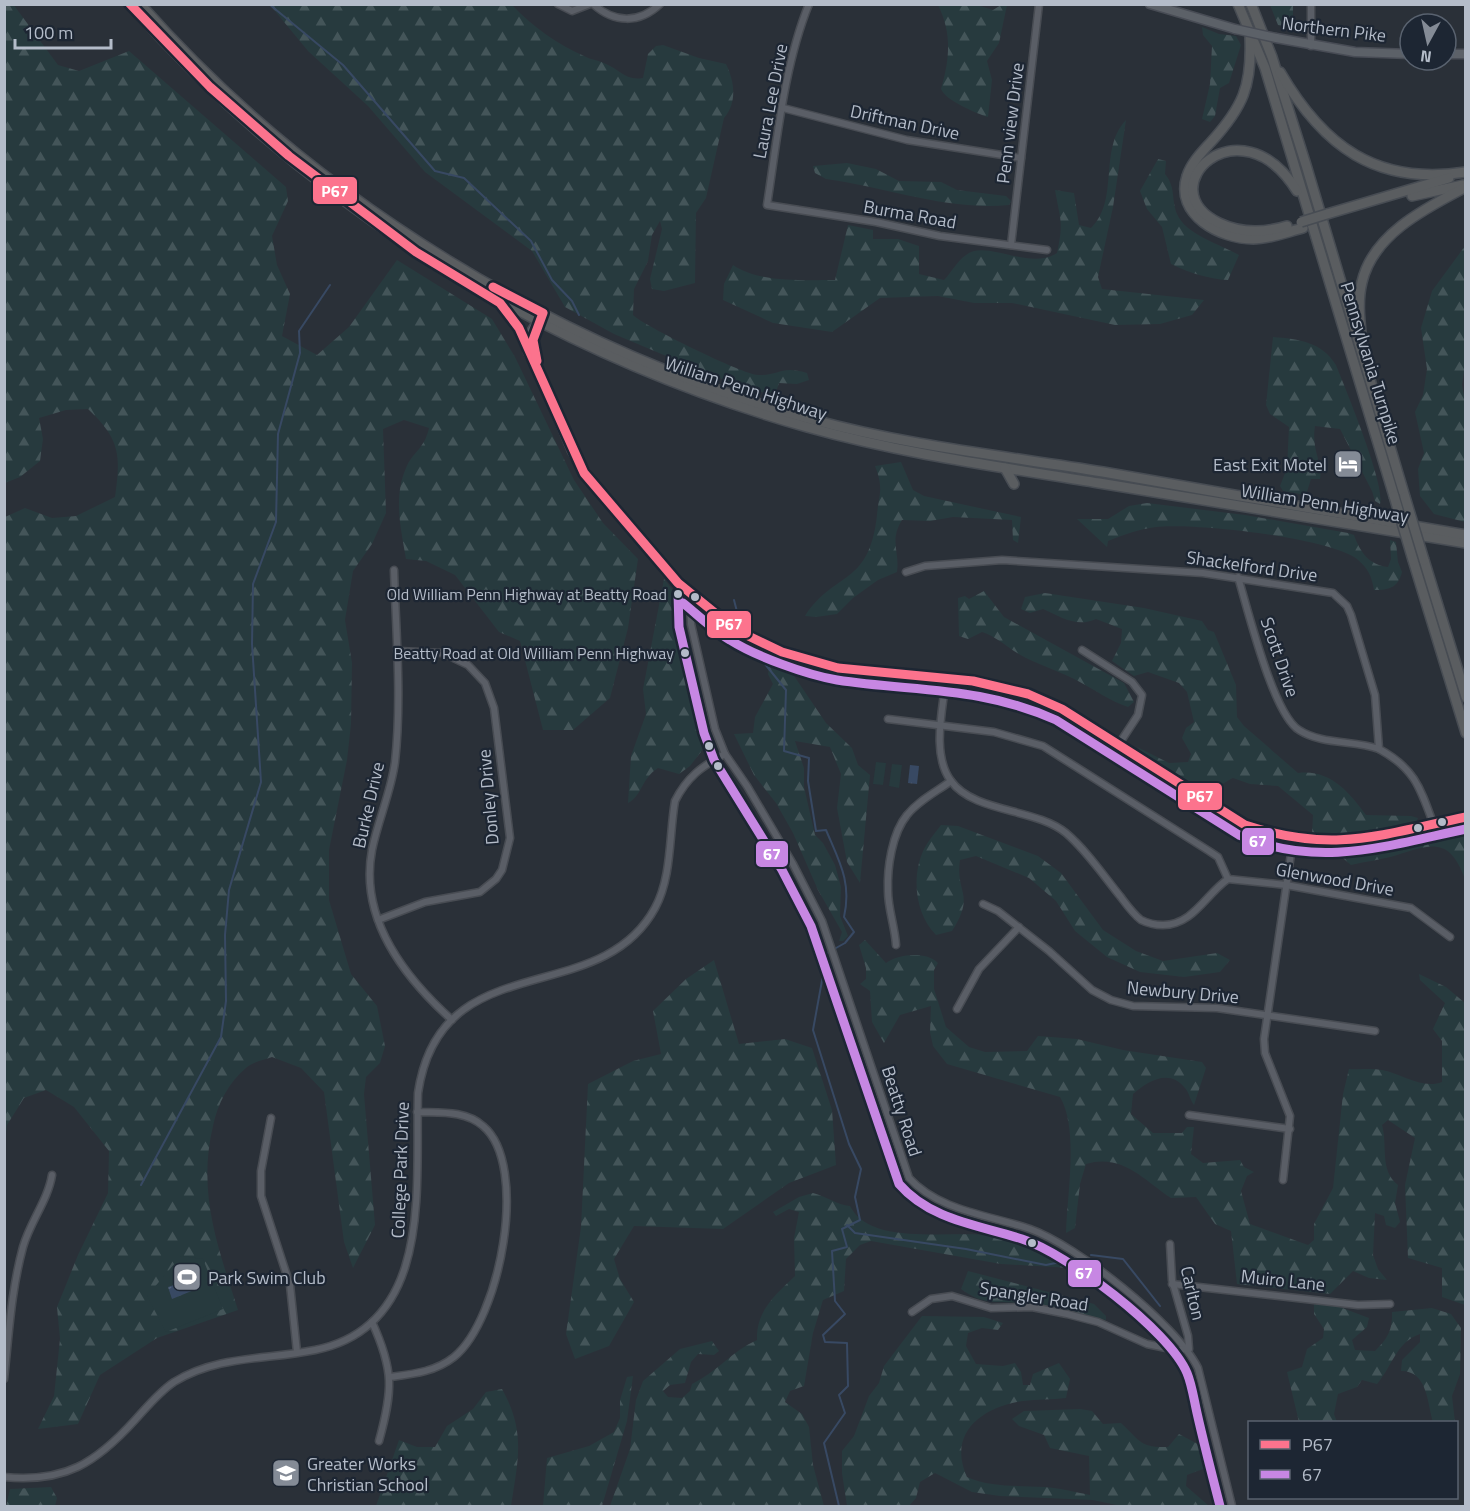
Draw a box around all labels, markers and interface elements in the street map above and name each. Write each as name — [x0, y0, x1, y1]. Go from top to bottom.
street label: Northern Pike — [1280, 9, 1388, 49]
scale bar — [15, 12, 111, 50]
north arrow — [1398, 12, 1458, 72]
text: 100 m — [24, 19, 73, 46]
street label: Laura Lee Drive — [746, 41, 794, 161]
text: N — [1419, 44, 1433, 70]
street label: Penn view Drive — [989, 61, 1031, 185]
street label: Driftman Drive — [848, 97, 962, 147]
line badge: P67 — [312, 176, 358, 205]
text: P67 — [321, 179, 349, 203]
street label: Burma Road — [861, 193, 959, 235]
street label: Pennsylvania Turnpike — [1333, 278, 1409, 448]
street label: William Penn Highway — [661, 349, 831, 427]
hotel icon: East Exit Motel — [1332, 448, 1364, 480]
place label: East Exit Motel — [1213, 451, 1327, 478]
street label: William Penn Highway — [1239, 476, 1411, 530]
street label: Shackelford Drive — [1185, 543, 1319, 589]
place label: Old William Penn Highway at Beatty Road — [387, 582, 667, 606]
marker: Old William Penn Highway at Beatty Road — [672, 588, 684, 600]
unlabelled marker — [689, 591, 701, 603]
line badge: P67 — [706, 610, 752, 639]
text: P67 — [715, 612, 743, 636]
street label: Scott Drive — [1254, 613, 1306, 701]
place label: Beatty Road at Old William Penn Highway — [394, 641, 674, 665]
marker: Beatty Road at Old William Penn Highway — [679, 647, 691, 659]
unlabelled marker — [703, 740, 715, 752]
street label: Donley Drive — [470, 748, 506, 846]
street label: Burke Drive — [345, 759, 391, 851]
unlabelled marker — [712, 760, 724, 772]
line badge: P67 — [1177, 782, 1223, 811]
text: P67 — [1186, 784, 1214, 808]
unlabelled marker — [1436, 816, 1448, 828]
unlabelled marker — [1412, 822, 1424, 834]
line badge: 67 — [1241, 827, 1275, 856]
text: 67 — [1249, 829, 1267, 853]
line badge: 67 — [755, 840, 789, 868]
text: 67 — [763, 842, 781, 866]
street label: Glenwood Drive — [1274, 855, 1396, 903]
street label: Newbury Drive — [1126, 974, 1240, 1010]
street label: Beatty Road — [875, 1062, 929, 1160]
street label: College Park Drive — [384, 1101, 416, 1239]
unlabelled marker — [1026, 1237, 1038, 1249]
line badge: 67 — [1067, 1259, 1102, 1288]
sports icon: Park Swim Club — [171, 1261, 203, 1293]
text: 67 — [1075, 1261, 1093, 1285]
street label: Muiro Lane — [1240, 1262, 1326, 1298]
street label: Carlton — [1174, 1263, 1212, 1323]
place label: Park Swim Club — [208, 1264, 326, 1291]
street label: Spangler Road — [978, 1274, 1090, 1318]
legend — [1248, 1421, 1458, 1499]
text: P67 — [1302, 1431, 1333, 1458]
place label: Greater Works Christian School — [307, 1450, 428, 1498]
school or university icon: Greater Works Christian School — [270, 1457, 302, 1489]
text: 67 — [1302, 1461, 1322, 1488]

